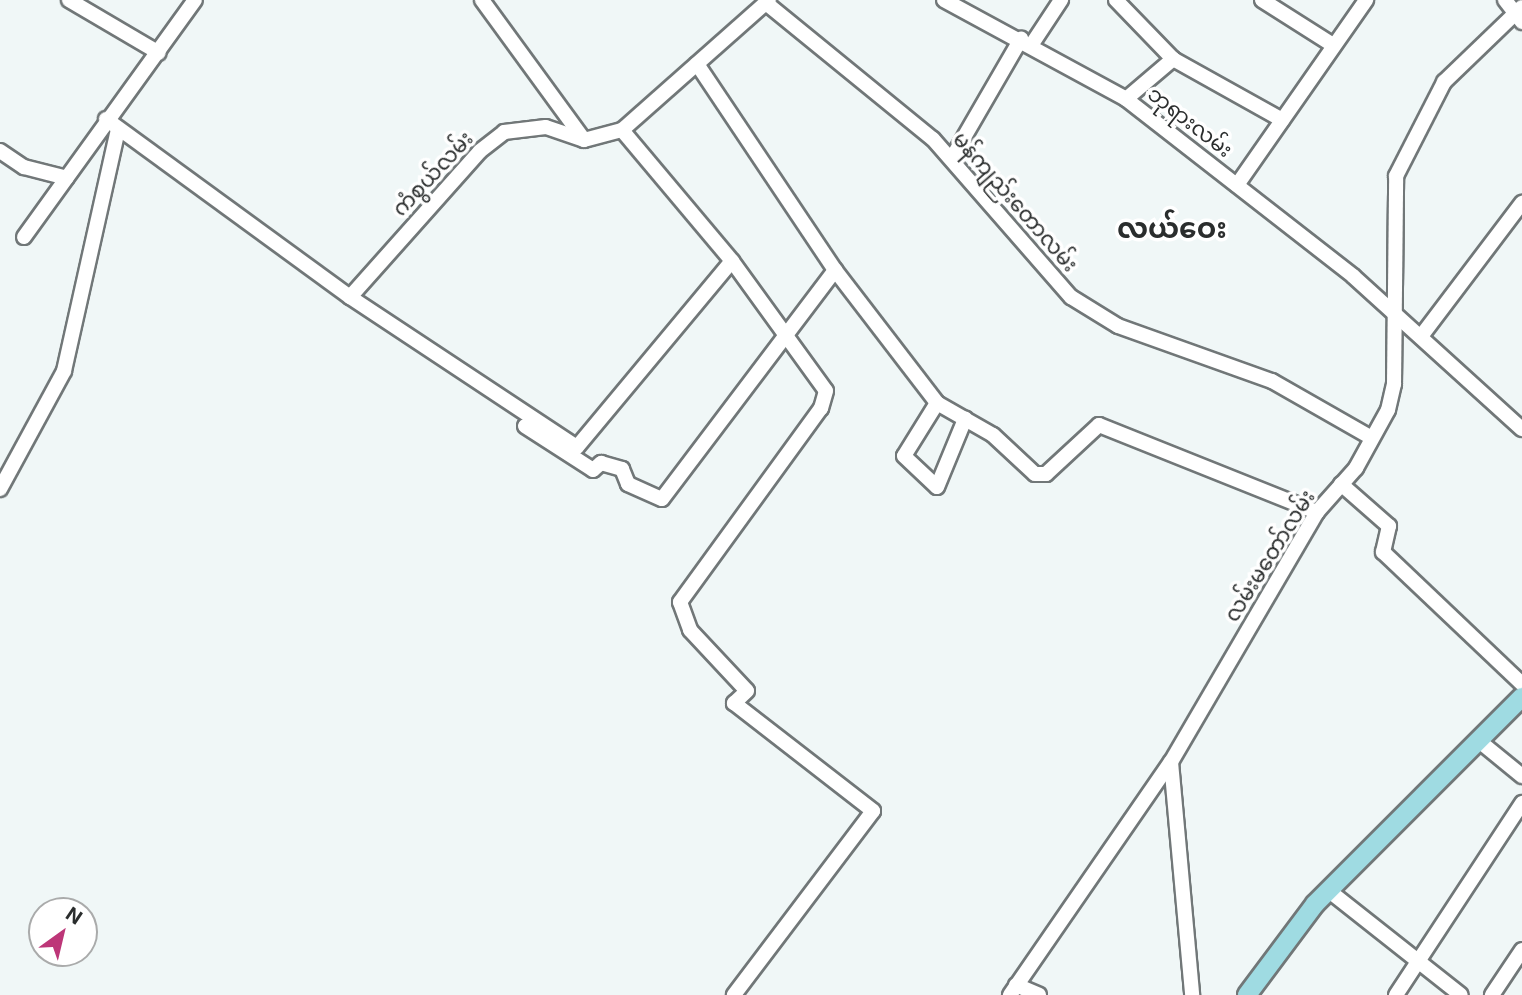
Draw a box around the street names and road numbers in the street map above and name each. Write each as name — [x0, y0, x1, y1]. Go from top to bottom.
street label: ဘုရားလမ်း — [1143, 81, 1237, 163]
street label: ကံစွယ်လမ်း — [387, 126, 479, 222]
street label: မန်ကျည်းတောလမ်း — [947, 127, 1083, 277]
street label: လမ်းမတော်လမ်း — [1219, 485, 1321, 627]

